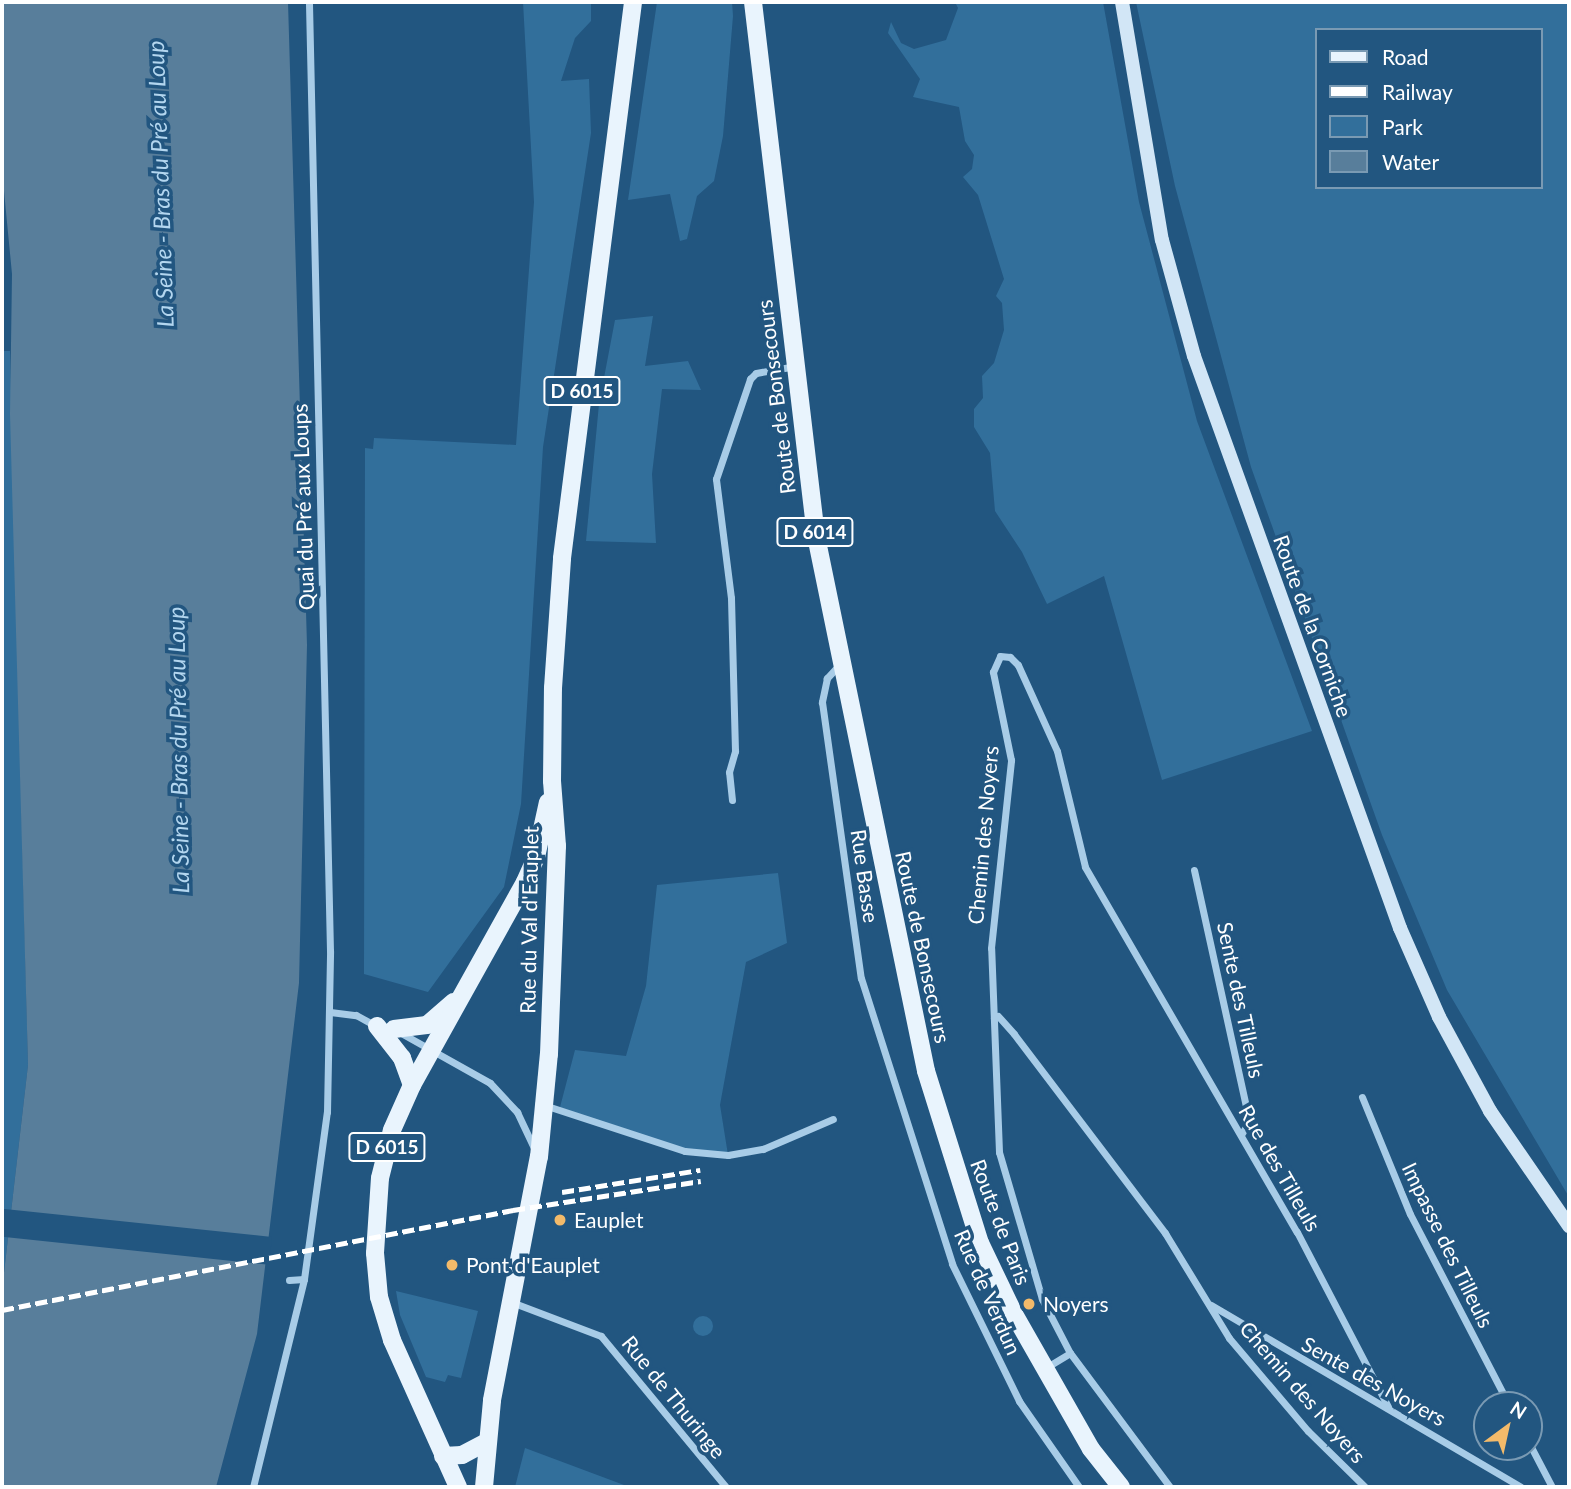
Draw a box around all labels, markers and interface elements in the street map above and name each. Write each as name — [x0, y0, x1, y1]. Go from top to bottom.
legend — [1316, 28, 1543, 189]
water label: La Seine - Bras du Pré au Loup — [141, 40, 179, 328]
text: Road — [1382, 44, 1429, 69]
text: Railway — [1382, 79, 1453, 104]
text: Park — [1382, 114, 1423, 139]
text: Water — [1382, 149, 1439, 174]
street label: Route de Bonsecours — [752, 298, 800, 496]
road number: D 6015 — [542, 376, 622, 406]
street label: Quai du Pré aux Loups — [287, 403, 319, 611]
road number: D 6014 — [775, 516, 855, 548]
street label: Route de la Corniche — [1268, 531, 1358, 721]
water label: La Seine - Bras du Pré au Loup — [162, 606, 194, 894]
street label: Chemin des Noyers — [963, 745, 1003, 925]
street label: Rue du Val d'Eauplet — [515, 825, 543, 1015]
street label: Rue Basse — [846, 828, 884, 924]
street label: Route de Bonsecours — [890, 849, 956, 1045]
street label: Sente des Tilleuls — [1212, 919, 1270, 1081]
street label: Rue des Tilleuls — [1234, 1100, 1326, 1236]
road number: D 6015 — [347, 1132, 427, 1162]
street label: Route de Paris — [965, 1156, 1037, 1288]
street label: Impasse des Tilleuls — [1397, 1158, 1499, 1332]
place label: Eauplet — [574, 1207, 643, 1233]
marker: Eauplet — [552, 1212, 568, 1228]
street label: Rue de Verdun — [949, 1225, 1027, 1359]
place label: Pont d'Eauplet — [466, 1252, 600, 1278]
marker: Pont d'Eauplet — [444, 1257, 460, 1273]
place label: Noyers — [1043, 1291, 1109, 1317]
marker: Noyers — [1021, 1296, 1037, 1312]
street label: Chemin des Noyers — [1235, 1316, 1371, 1468]
street label: Rue de Thuringe — [617, 1330, 731, 1464]
street label: Sente des Noyers — [1298, 1331, 1450, 1431]
north arrow — [1473, 1391, 1543, 1461]
text: N — [1506, 1396, 1531, 1423]

